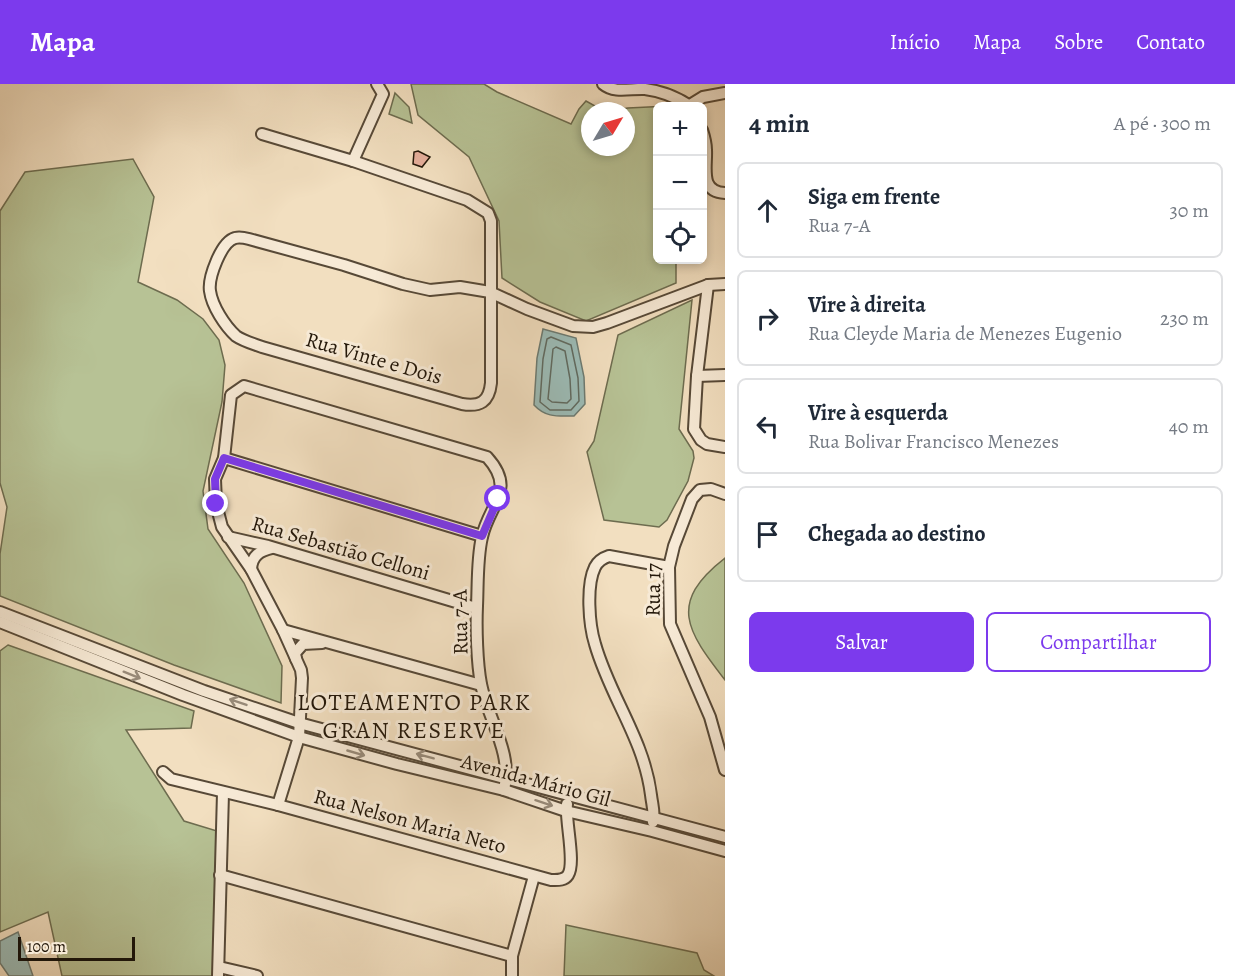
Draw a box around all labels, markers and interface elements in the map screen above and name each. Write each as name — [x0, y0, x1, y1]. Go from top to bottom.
text: Mapa — [30, 23, 95, 61]
text: Início — [890, 28, 940, 56]
text: Mapa — [973, 28, 1021, 56]
text: Sobre — [1054, 28, 1103, 56]
text: Contato — [1136, 28, 1205, 56]
north arrow — [581, 102, 635, 156]
map controls — [653, 102, 707, 264]
button: + — [653, 102, 707, 156]
text: 4 min — [749, 106, 810, 141]
text: A pé · 300 m — [1114, 110, 1211, 137]
button: − — [653, 156, 707, 210]
text: Siga em frente — [808, 182, 940, 212]
icon: ahead — [751, 194, 784, 227]
text: 30 m — [1169, 197, 1209, 224]
button: locate — [653, 210, 707, 264]
text: Rua 7-A — [808, 212, 870, 239]
text: Vire à direita — [808, 290, 926, 320]
icon: right — [751, 302, 784, 335]
text: 230 m — [1160, 305, 1209, 332]
text: Rua Cleyde Maria de Menezes Eugenio — [808, 320, 1122, 347]
street label: Rua Vinte e Dois — [303, 325, 445, 391]
text: Vire à esquerda — [808, 398, 948, 428]
icon: left — [751, 410, 784, 443]
text: 40 m — [1169, 413, 1209, 440]
text: Rua Bolivar Francisco Menezes — [808, 428, 1059, 455]
route start — [484, 485, 510, 511]
route end — [202, 490, 228, 516]
street label: Rua Sebastião Celloni — [249, 509, 433, 587]
icon: arrive — [751, 518, 784, 551]
text: Chegada ao destino — [808, 519, 986, 549]
street label: Rua 17 — [639, 563, 667, 617]
street label: Rua 7-A — [445, 588, 475, 655]
button: Salvar — [749, 612, 974, 672]
button: Compartilhar — [986, 612, 1211, 672]
one-way arrow — [123, 670, 141, 681]
district label: LOTEAMENTO PARK GRAN RESERVE — [297, 686, 531, 746]
one-way arrow — [229, 696, 248, 707]
street label: Avenida Mário Gil — [457, 746, 614, 813]
one-way arrow — [346, 748, 365, 759]
one-way arrow — [416, 749, 435, 761]
street label: Rua Nelson Maria Neto — [311, 782, 509, 860]
one-way arrow — [534, 799, 553, 810]
scale bar — [18, 934, 135, 962]
text: 100 m — [27, 936, 66, 958]

